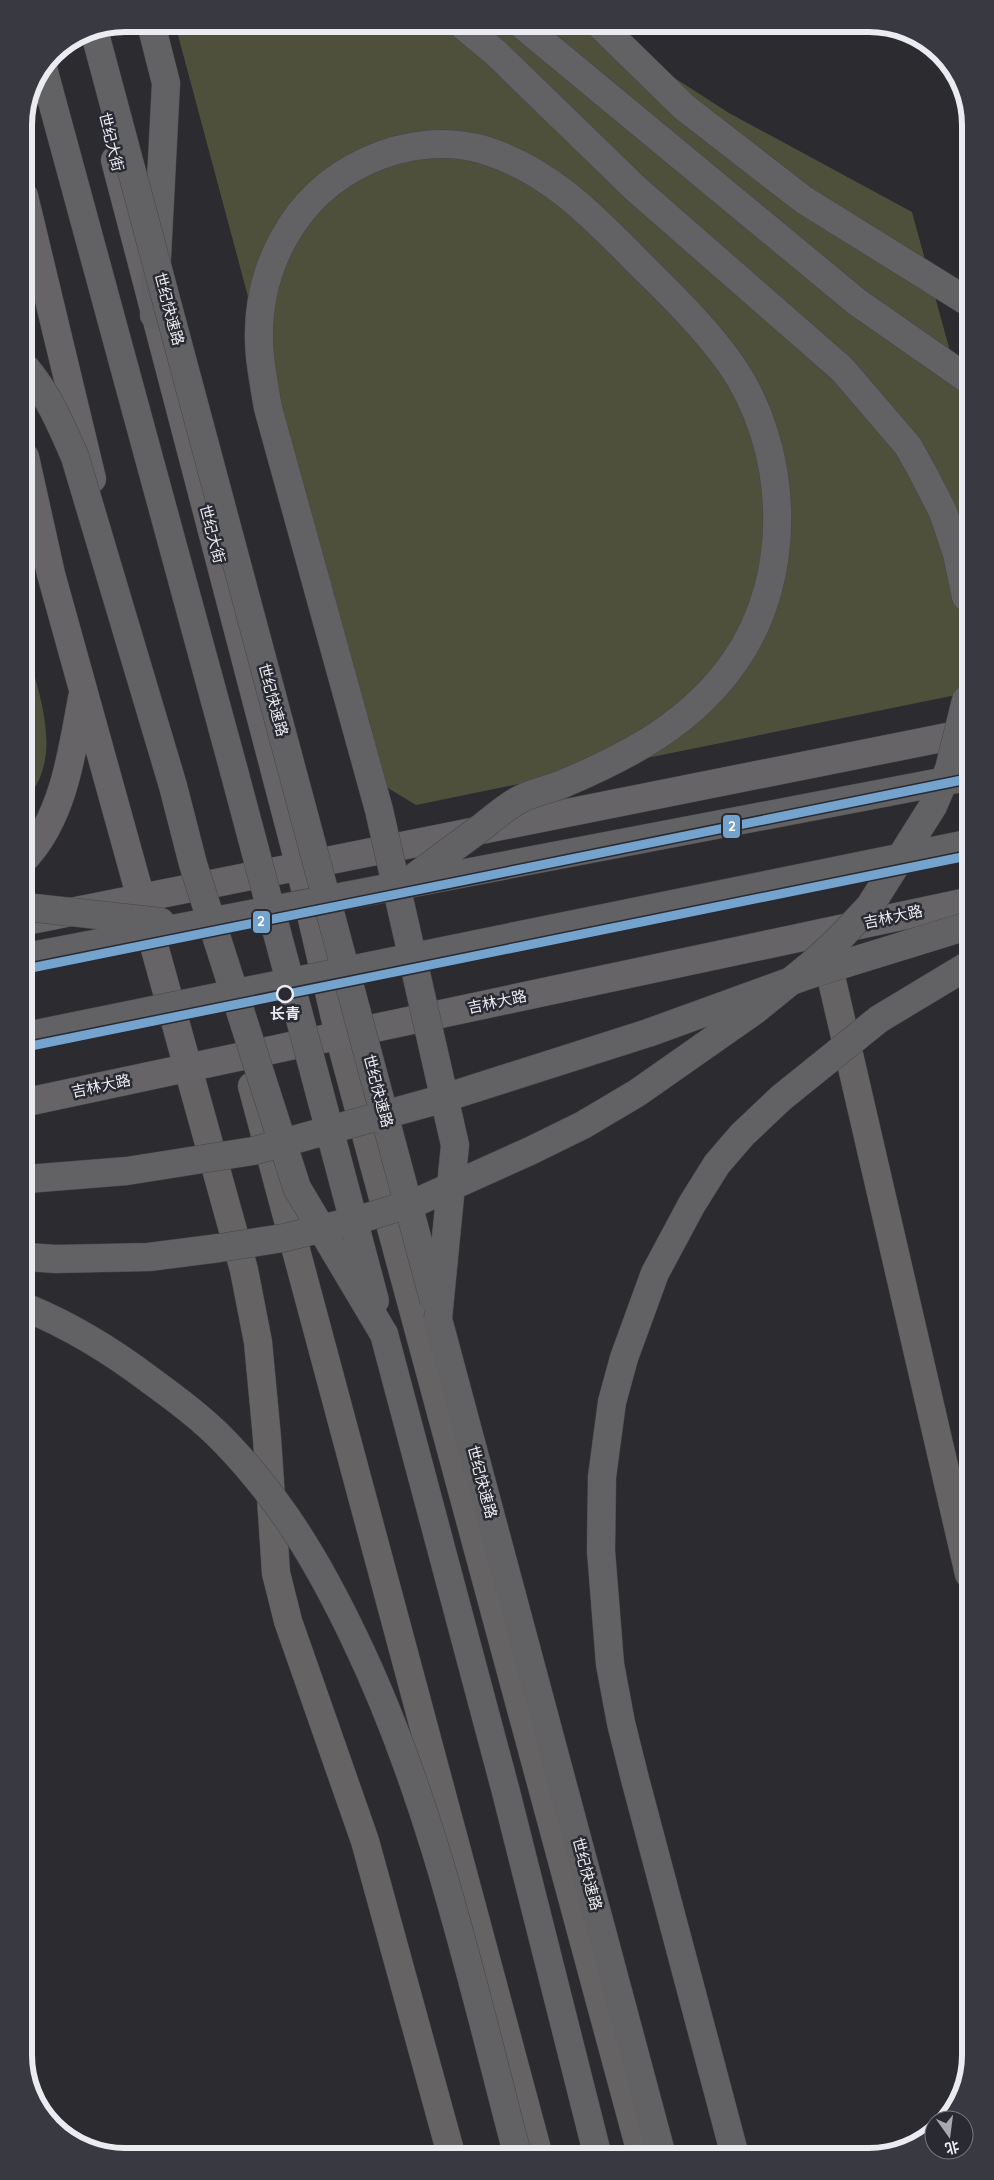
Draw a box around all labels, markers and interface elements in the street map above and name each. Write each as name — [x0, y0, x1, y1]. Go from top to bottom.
street label: 世纪大街 — [95, 110, 128, 173]
street label: 世纪快速路 — [151, 270, 188, 348]
street label: 世纪大街 — [196, 502, 229, 565]
street label: 世纪快速路 — [255, 661, 292, 739]
line badge: 2 — [722, 814, 741, 839]
text: 2 — [728, 817, 736, 835]
street label: 吉林大路 — [862, 901, 924, 932]
line badge: 2 — [252, 910, 271, 934]
text: 2 — [257, 912, 265, 930]
marker: 长青 — [276, 985, 294, 1003]
street label: 吉林大路 — [466, 986, 528, 1017]
place label: 长青 — [270, 1004, 300, 1023]
street label: 世纪快速路 — [360, 1052, 397, 1130]
street label: 吉林大路 — [70, 1070, 132, 1101]
street label: 世纪快速路 — [464, 1443, 501, 1521]
street label: 世纪快速路 — [569, 1835, 606, 1913]
north arrow — [924, 2110, 974, 2160]
text: 北 — [943, 2137, 961, 2158]

